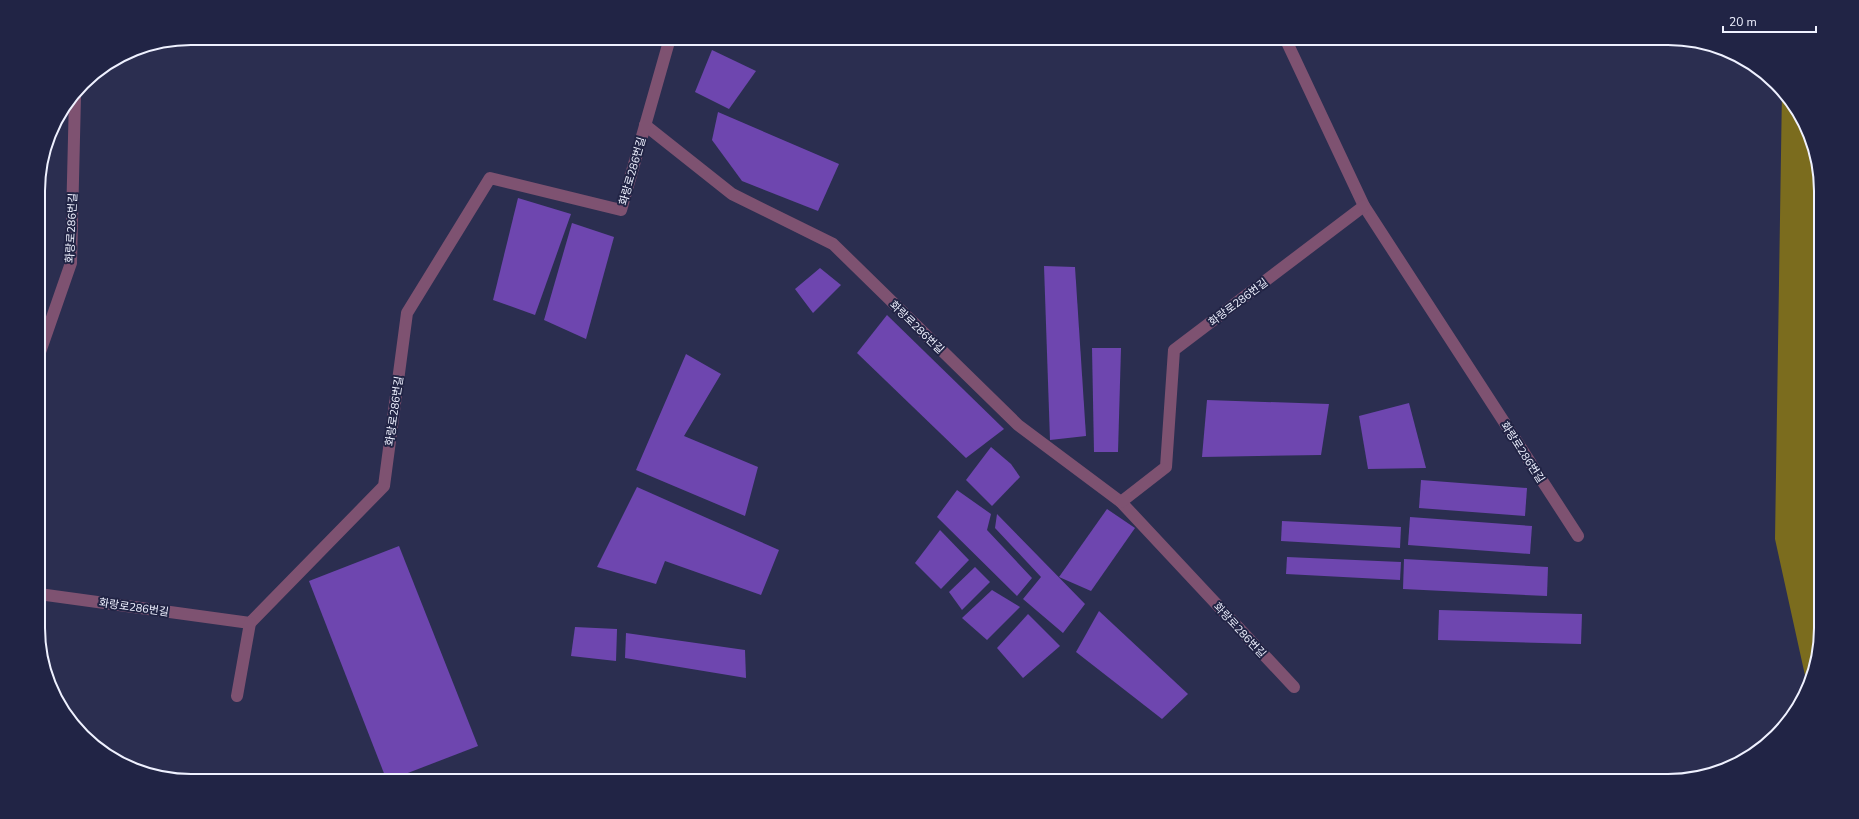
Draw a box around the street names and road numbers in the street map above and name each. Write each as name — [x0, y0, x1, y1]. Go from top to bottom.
street label: 화랑로286번길 — [616, 135, 649, 207]
street label: 화랑로286번길 — [62, 192, 81, 264]
street label: 화랑로286번길 — [1206, 275, 1271, 330]
street label: 화랑로286번길 — [886, 298, 947, 357]
street label: 화랑로286번길 — [382, 375, 407, 447]
street label: 화랑로286번길 — [1497, 419, 1548, 486]
street label: 화랑로286번길 — [98, 595, 170, 620]
street label: 화랑로286번길 — [1210, 599, 1269, 661]

